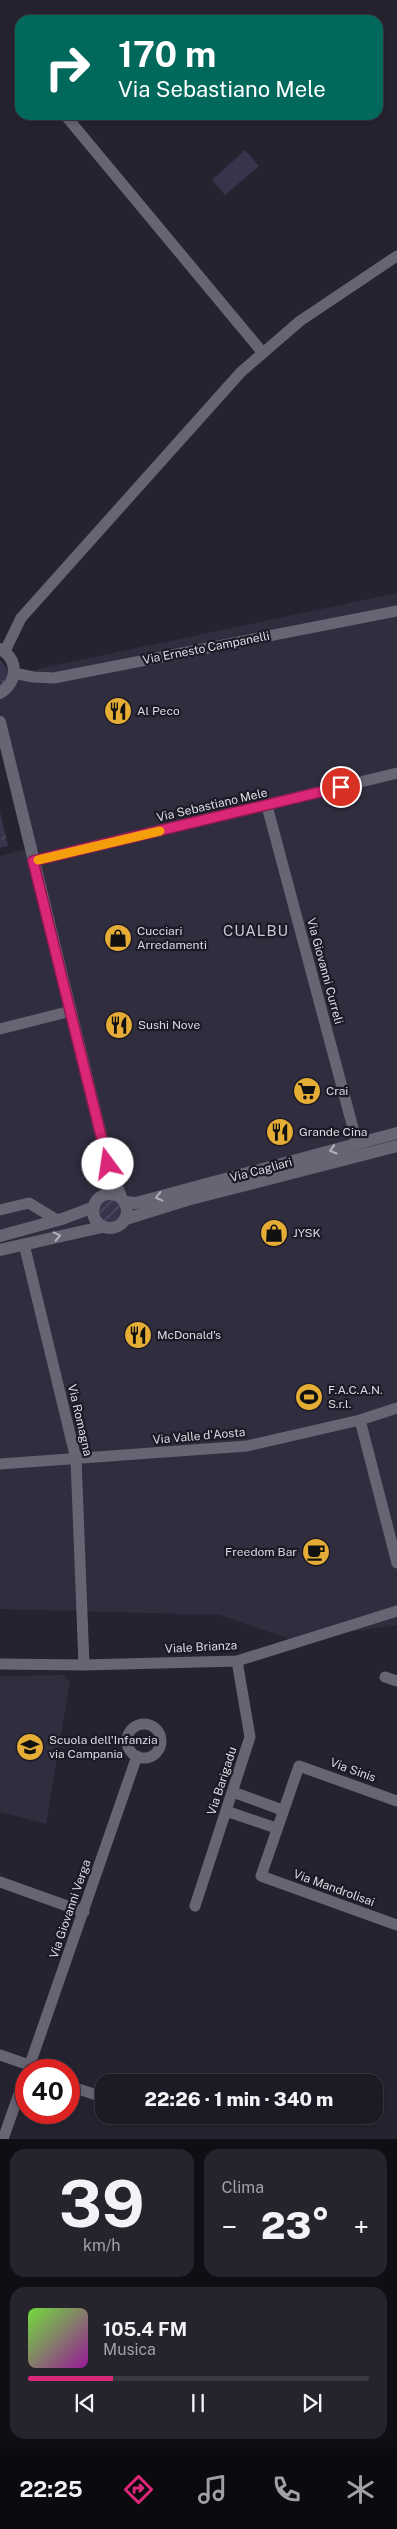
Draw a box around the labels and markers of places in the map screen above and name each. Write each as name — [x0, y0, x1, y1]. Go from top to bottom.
restaurant icon: Al Peco — [103, 696, 133, 726]
place label: Al Peco — [137, 704, 180, 718]
pin — [320, 766, 362, 808]
shop icon: Cucciari Arredamenti — [103, 923, 133, 953]
place label: Cucciari Arredamenti — [137, 924, 207, 952]
restaurant icon: Sushi Nove — [104, 1010, 134, 1040]
place label: Sushi Nove — [138, 1018, 200, 1032]
supermarket icon: Crai — [292, 1076, 322, 1106]
place label: Crai — [326, 1084, 348, 1098]
restaurant icon: Grande Cina — [265, 1117, 295, 1147]
place label: Grande Cina — [299, 1125, 367, 1139]
shop icon: JYSK — [259, 1218, 289, 1248]
place label: JYSK — [293, 1226, 321, 1240]
restaurant icon: McDonald's — [123, 1320, 153, 1350]
place label: McDonald's — [157, 1328, 221, 1342]
sports icon: F.A.C.A.N. S.r.l. — [294, 1382, 324, 1412]
place label: F.A.C.A.N. S.r.l. — [328, 1383, 383, 1411]
cafe icon: Freedom Bar — [301, 1537, 331, 1567]
place label: Freedom Bar — [225, 1545, 297, 1559]
school or university icon: Scuola dell'Infanzia via Campania — [15, 1732, 45, 1762]
place label: Scuola dell'Infanzia via Campania — [49, 1733, 158, 1761]

